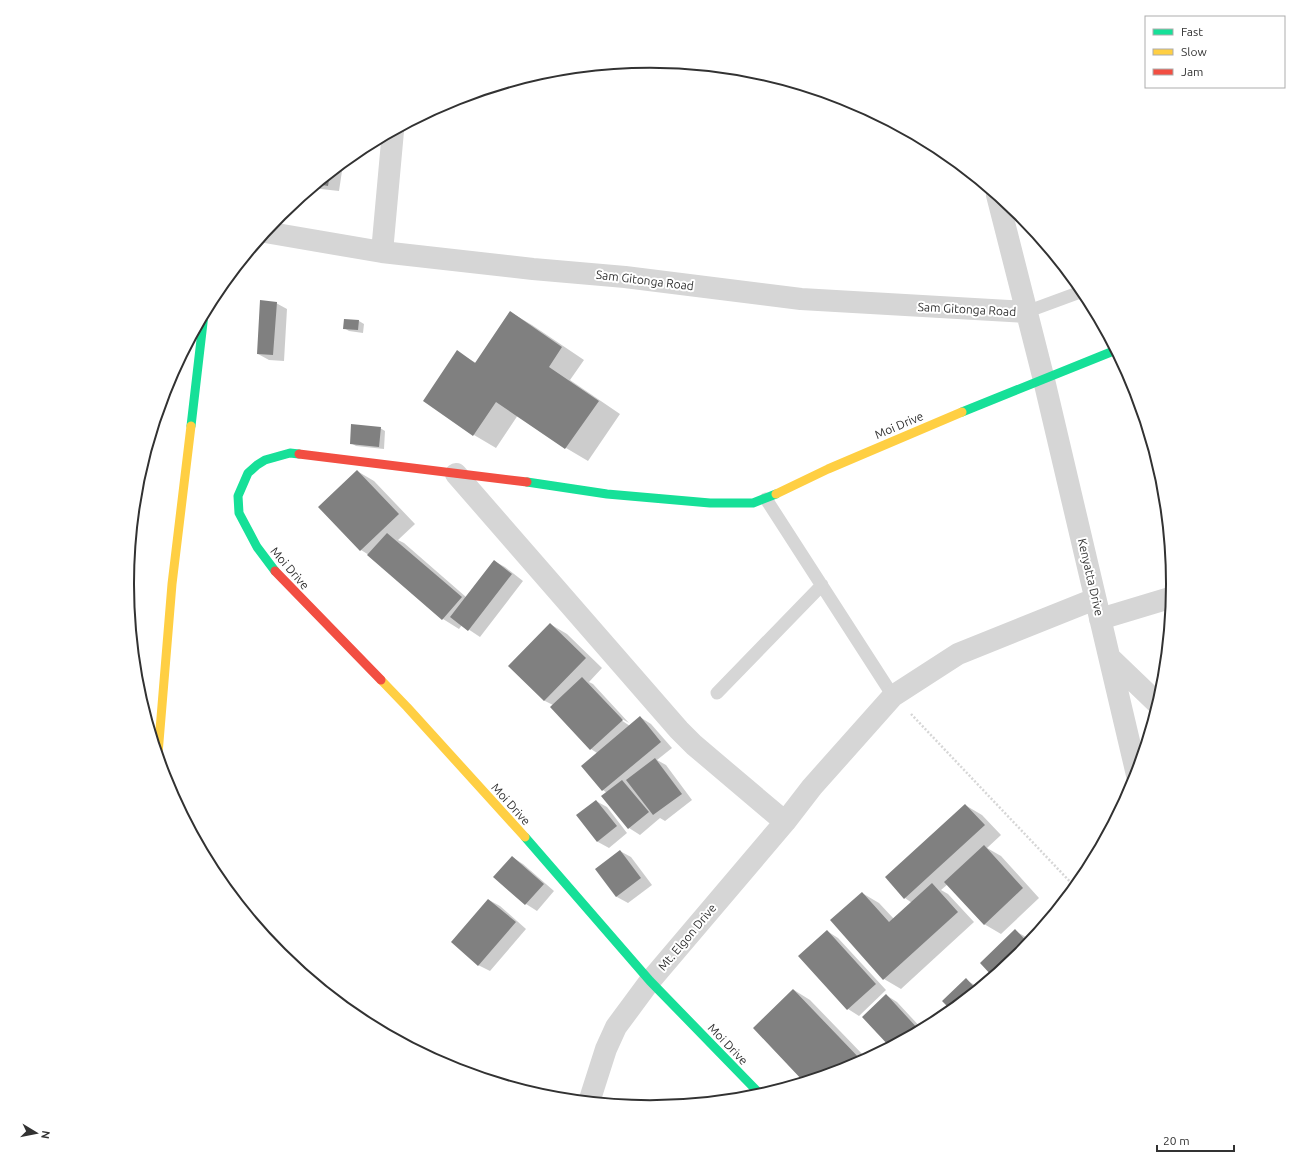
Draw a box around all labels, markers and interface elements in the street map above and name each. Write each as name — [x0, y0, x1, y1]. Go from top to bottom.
legend — [1145, 16, 1285, 88]
text: Fast — [1181, 25, 1203, 38]
text: Slow — [1181, 45, 1207, 58]
text: Jam — [1181, 65, 1203, 78]
street label: Sam Gitonga Road — [595, 268, 695, 292]
street label: Sam Gitonga Road — [917, 300, 1017, 318]
street label: Moi Drive — [873, 409, 925, 441]
street label: Kenyatta Drive — [1076, 537, 1106, 617]
street label: Moi Drive — [268, 544, 312, 592]
street label: Moi Drive — [489, 781, 533, 827]
street label: Mt. Elgon Drive — [655, 901, 719, 973]
street label: Moi Drive — [705, 1021, 751, 1067]
north arrow — [16, 1113, 56, 1153]
scale bar — [1157, 1127, 1234, 1153]
text: N — [39, 1130, 52, 1140]
text: 20 m — [1163, 1134, 1190, 1147]

